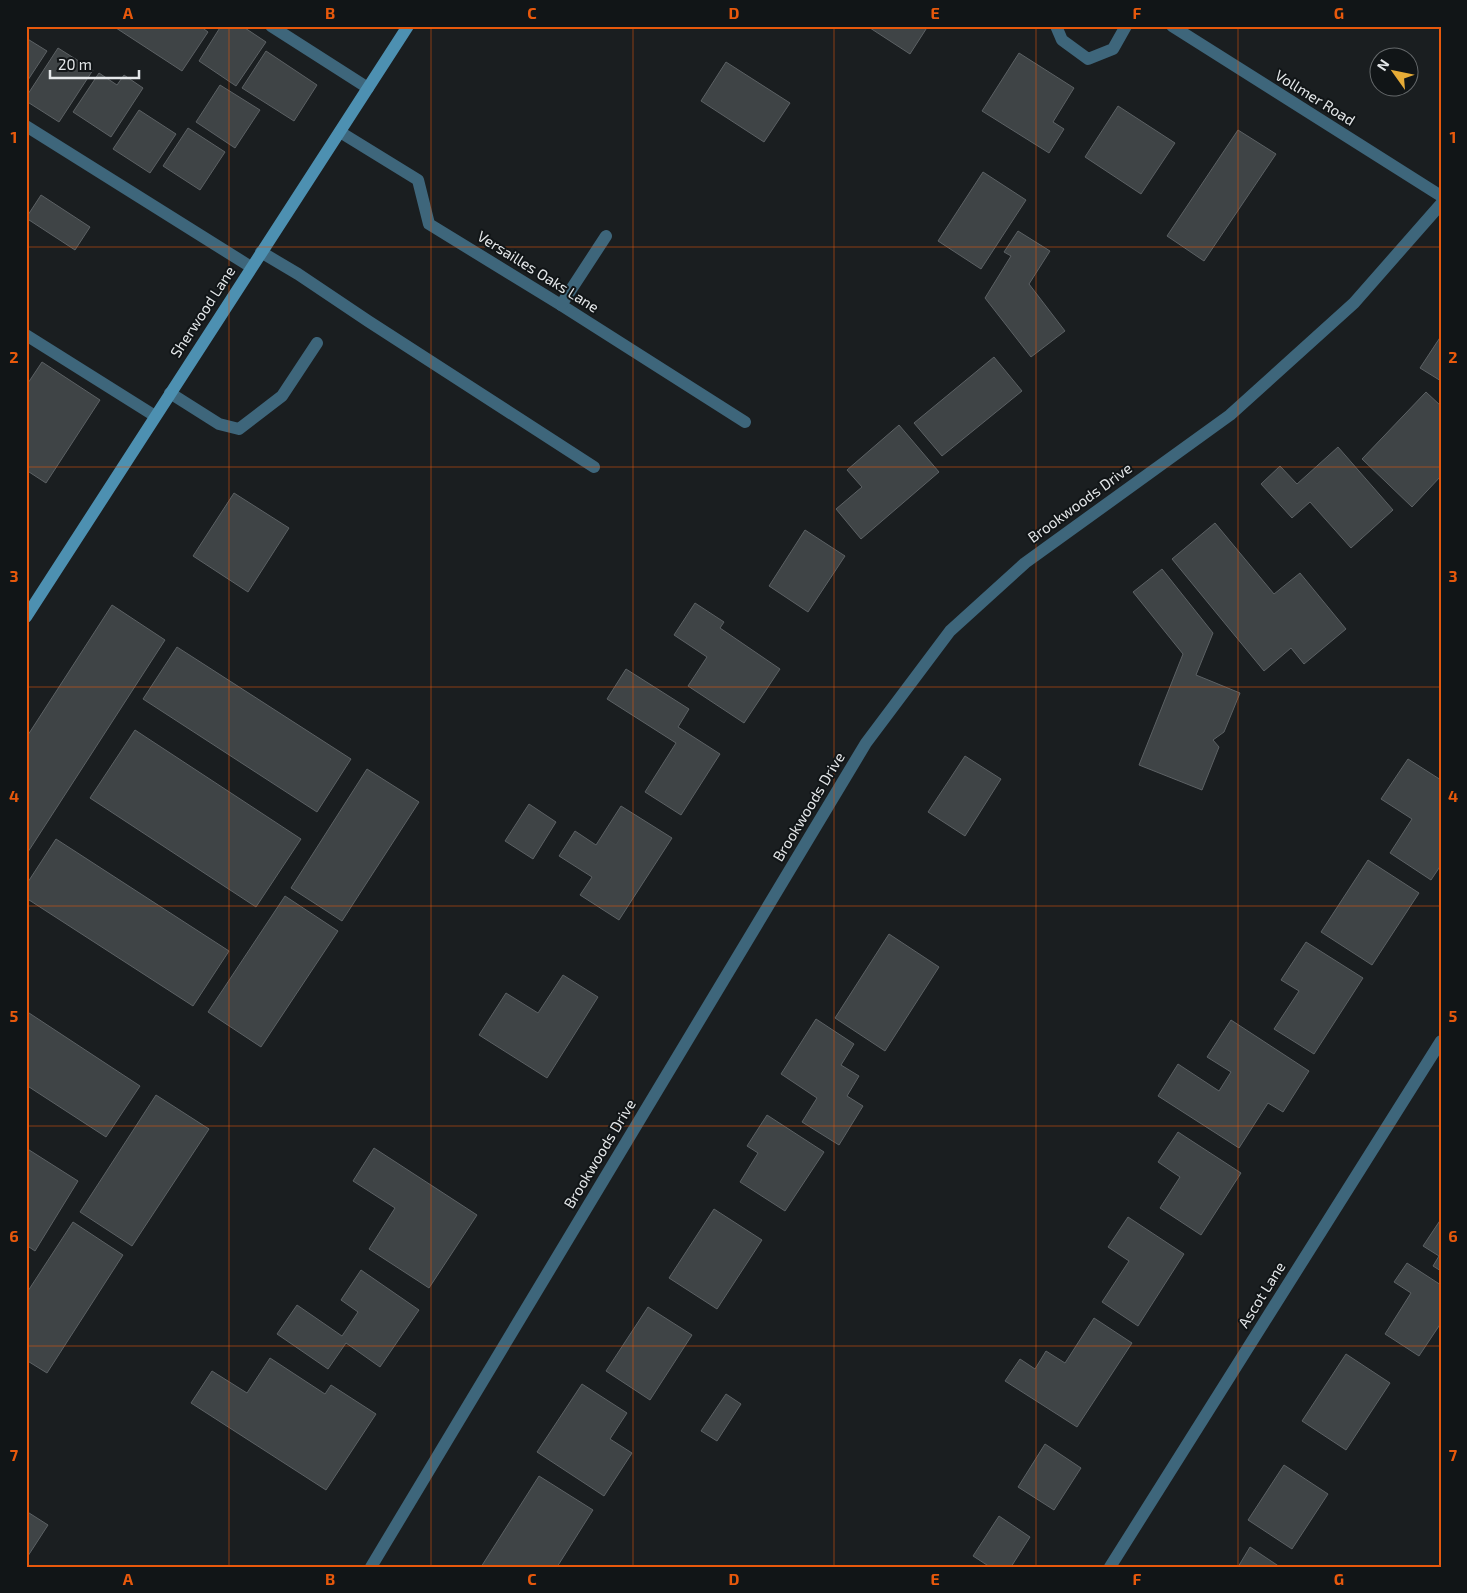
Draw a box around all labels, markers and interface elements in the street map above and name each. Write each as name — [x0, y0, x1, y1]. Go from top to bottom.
text: A — [123, 3, 134, 22]
text: B — [325, 3, 335, 22]
text: C — [527, 3, 537, 22]
text: D — [729, 3, 740, 22]
text: E — [930, 3, 940, 22]
text: F — [1133, 3, 1142, 22]
text: G — [1334, 3, 1344, 22]
scale bar — [50, 48, 139, 80]
north arrow — [1370, 48, 1420, 98]
text: 20 m — [58, 55, 92, 73]
text: N — [1373, 56, 1393, 74]
street label: Vollmer Road — [1272, 65, 1359, 129]
text: 1 — [11, 127, 17, 146]
text: 1 — [1450, 127, 1456, 146]
street label: Versailles Oaks Lane — [475, 226, 603, 316]
street label: Sherwood Lane — [166, 262, 238, 360]
text: 2 — [9, 347, 19, 366]
text: 2 — [1448, 347, 1458, 366]
street label: Brookwoods Drive — [1024, 458, 1135, 546]
text: 3 — [9, 566, 19, 585]
text: 3 — [1448, 566, 1458, 585]
street label: Brookwoods Drive — [768, 749, 848, 864]
text: 4 — [9, 786, 19, 805]
text: 4 — [1448, 786, 1458, 805]
text: 5 — [10, 1006, 19, 1025]
text: 5 — [1449, 1006, 1458, 1025]
street label: Brookwoods Drive — [559, 1096, 639, 1211]
text: 6 — [9, 1226, 19, 1245]
text: 6 — [1448, 1226, 1458, 1245]
street label: Ascot Lane — [1234, 1258, 1289, 1331]
text: 7 — [10, 1445, 19, 1464]
text: 7 — [1449, 1445, 1458, 1464]
text: A — [123, 1569, 134, 1588]
text: B — [325, 1569, 335, 1588]
text: C — [527, 1569, 537, 1588]
text: D — [729, 1569, 740, 1588]
text: E — [930, 1569, 940, 1588]
text: F — [1133, 1569, 1142, 1588]
text: G — [1334, 1569, 1344, 1588]

